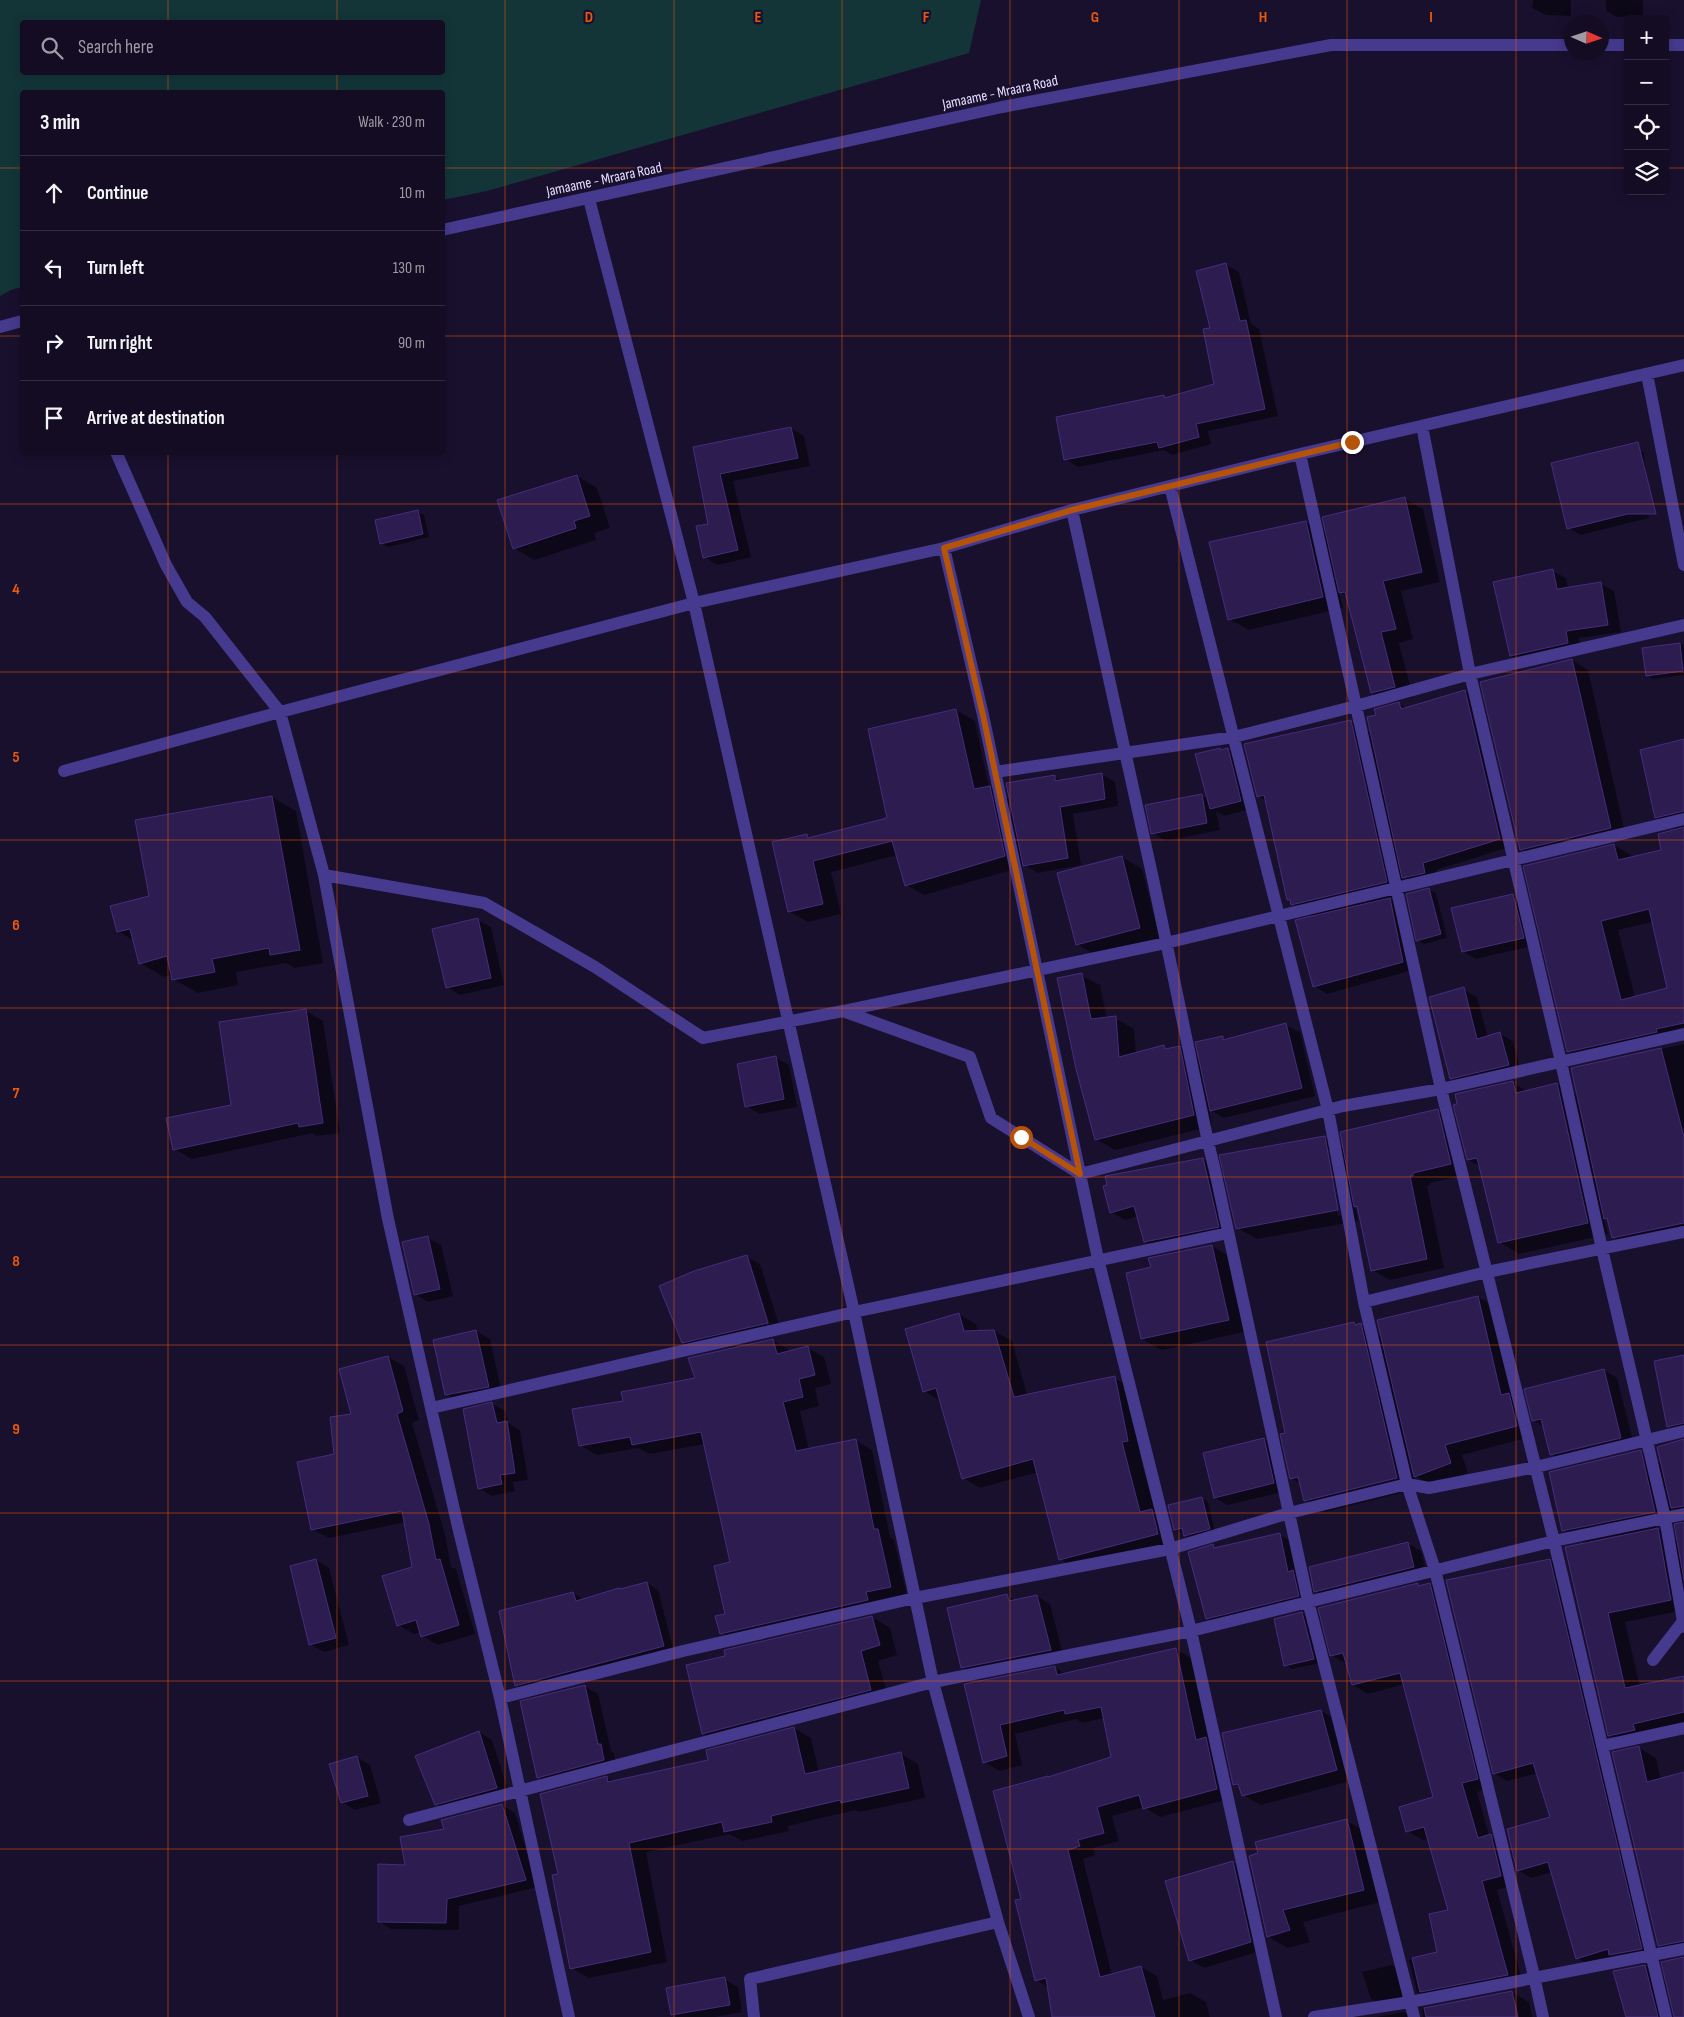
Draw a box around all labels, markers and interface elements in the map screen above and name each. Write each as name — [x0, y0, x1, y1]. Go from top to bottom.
text: D — [585, 8, 593, 27]
text: E — [755, 8, 762, 27]
text: F — [923, 8, 930, 27]
text: G — [1091, 8, 1099, 27]
text: H — [1259, 8, 1267, 27]
text: I — [1429, 8, 1433, 27]
north arrow — [1564, 15, 1609, 60]
map controls — [1624, 15, 1669, 195]
button: + — [1624, 15, 1669, 60]
search box — [20, 20, 445, 75]
icon: search — [38, 34, 66, 62]
text: Search here — [78, 36, 154, 59]
button: − — [1624, 60, 1669, 105]
street label: Jamaame - Mraara Road — [940, 71, 1060, 114]
button: locate — [1624, 105, 1669, 150]
text: 3 min — [40, 110, 80, 135]
text: Walk · 230 m — [358, 113, 425, 132]
button: layers — [1624, 150, 1669, 195]
street label: Jamaame - Mraara Road — [544, 158, 664, 201]
icon: ahead — [40, 179, 68, 207]
text: Continue — [87, 182, 148, 205]
text: 10 m — [399, 184, 425, 203]
icon: left — [40, 254, 68, 282]
text: Turn left — [87, 257, 144, 280]
text: 130 m — [393, 259, 425, 278]
icon: right — [40, 329, 68, 357]
text: Turn right — [87, 332, 152, 355]
text: 90 m — [398, 334, 425, 353]
icon: arrive — [40, 404, 68, 432]
text: Arrive at destination — [87, 407, 225, 430]
route end — [1341, 431, 1364, 454]
text: 4 — [12, 580, 20, 599]
text: 5 — [12, 748, 20, 767]
text: 6 — [12, 916, 20, 935]
text: 7 — [13, 1084, 20, 1103]
route start — [1010, 1126, 1033, 1149]
text: 8 — [12, 1252, 20, 1271]
text: 9 — [12, 1420, 20, 1439]

